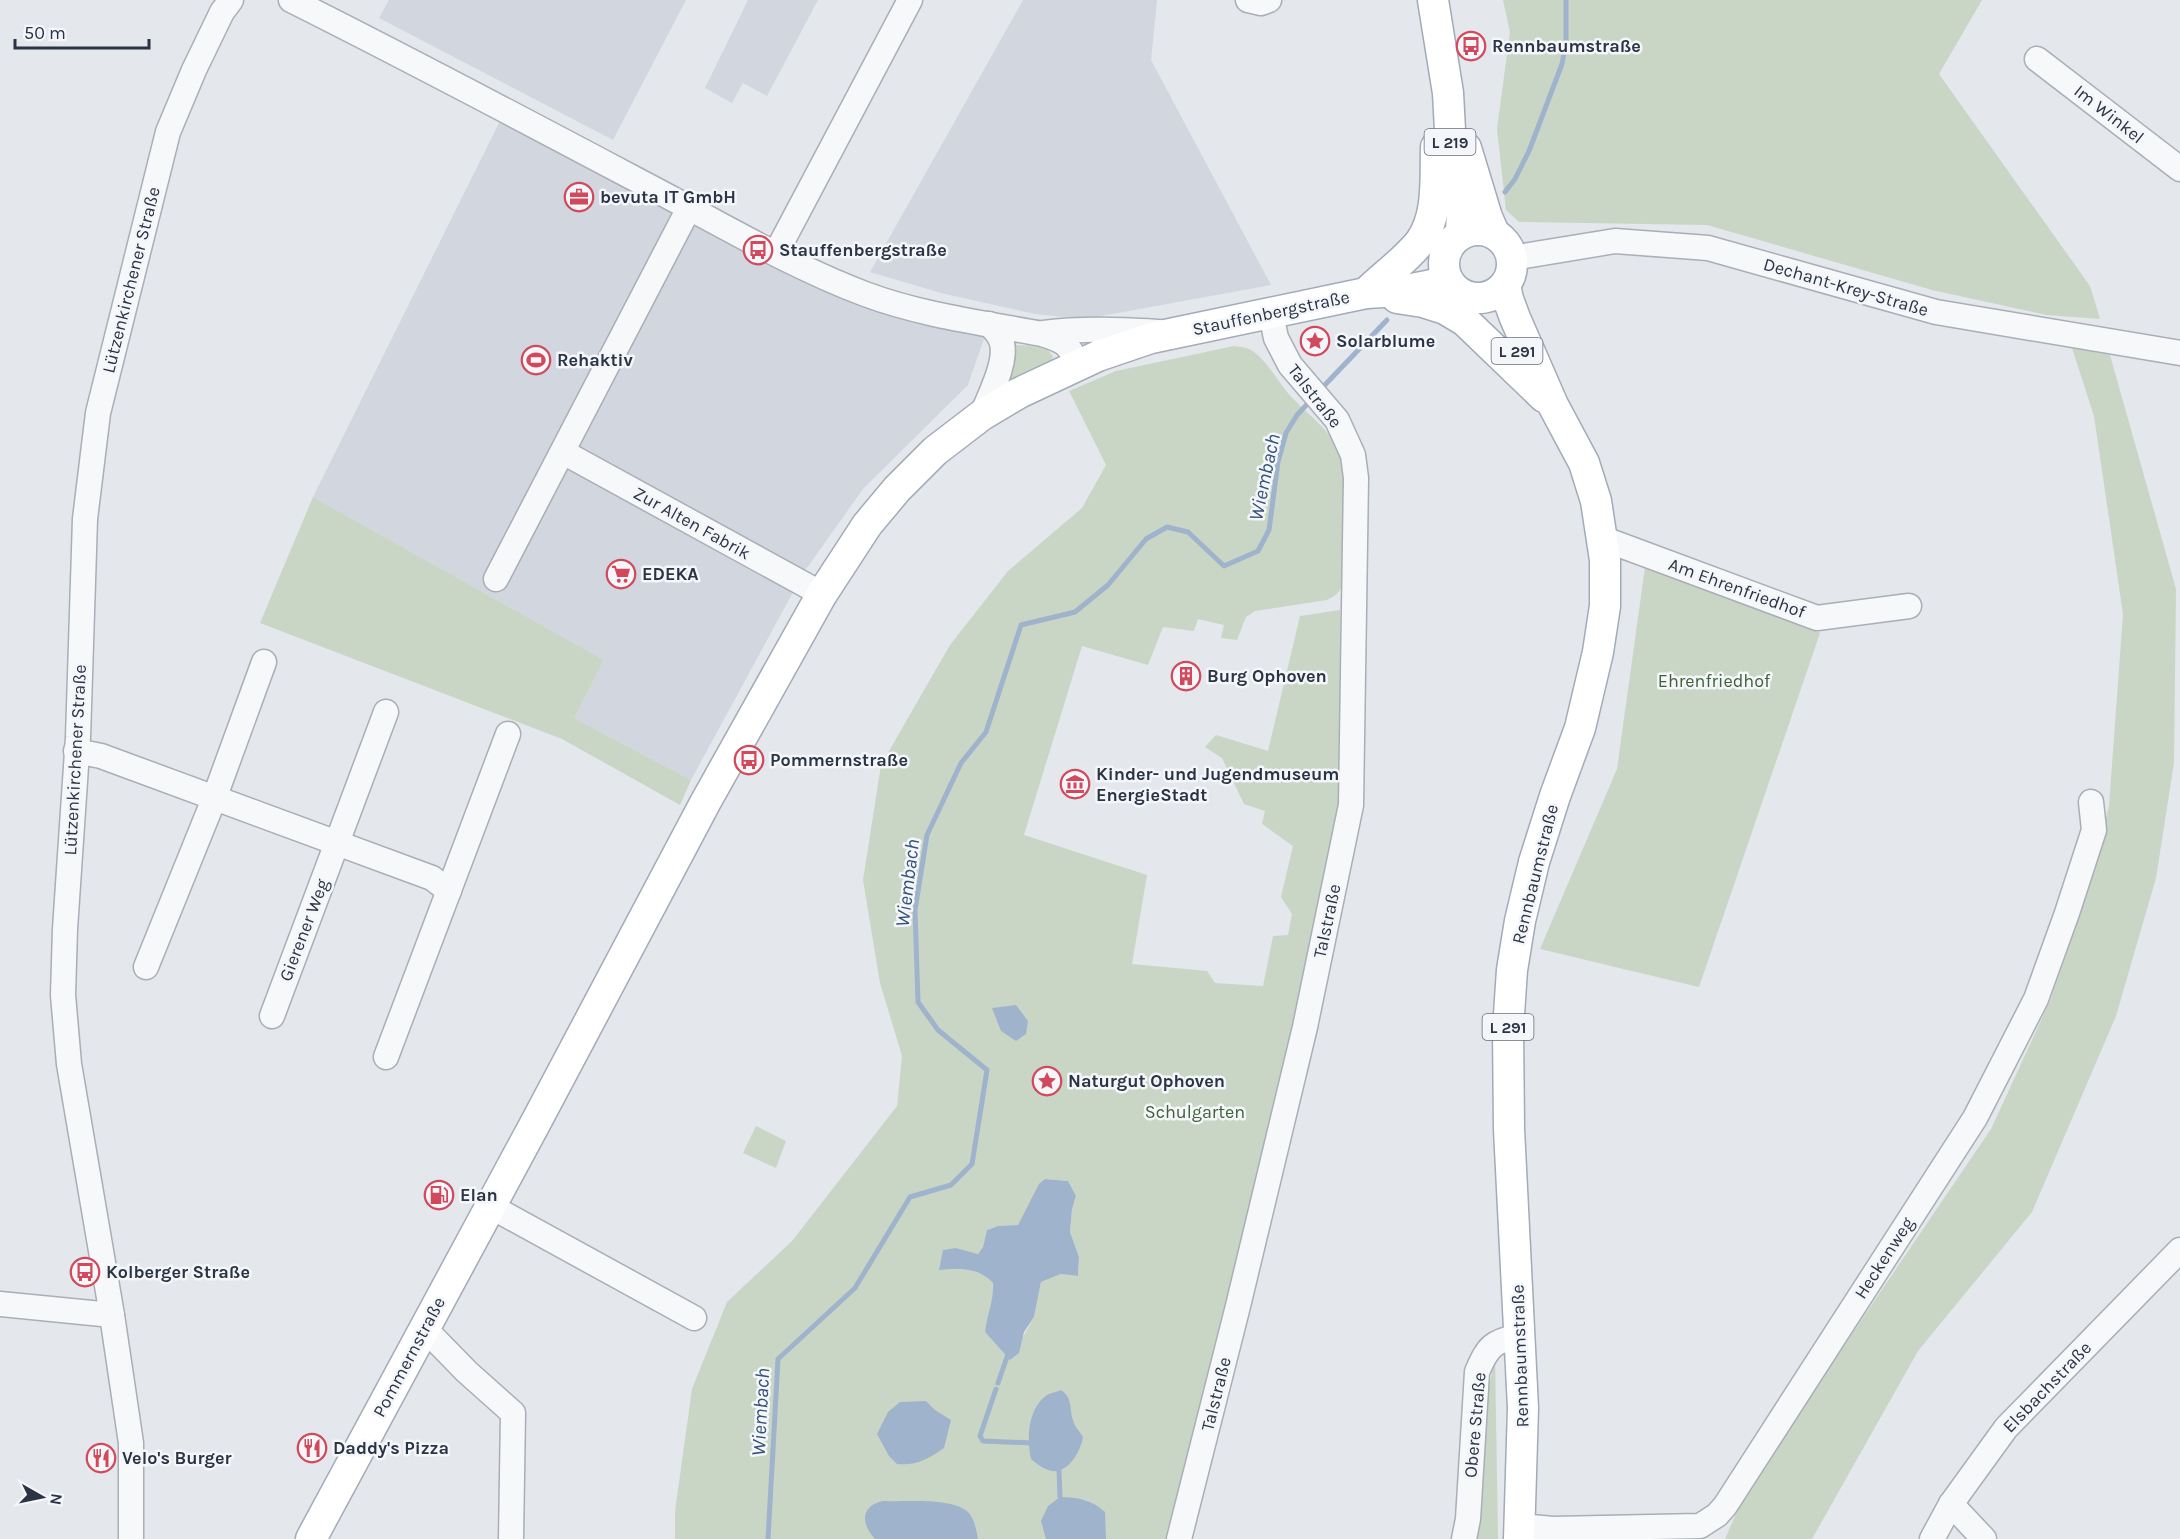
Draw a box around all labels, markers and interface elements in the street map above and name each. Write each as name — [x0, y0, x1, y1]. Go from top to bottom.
scale bar — [15, 12, 148, 50]
text: 50 m — [24, 22, 66, 44]
bus stop icon: Rennbaumstraße — [1455, 30, 1487, 62]
place label: Rennbaumstraße — [1492, 35, 1641, 57]
street label: Im Winkel — [2070, 80, 2148, 148]
road number: L 219 — [1424, 129, 1476, 155]
office icon: bevuta IT GmbH — [563, 181, 595, 213]
street label: Lützenkirchener Straße — [97, 184, 165, 376]
place label: bevuta IT GmbH — [600, 186, 736, 208]
bus stop icon: Stauffenbergstraße — [742, 234, 774, 266]
place label: Stauffenbergstraße — [779, 239, 947, 261]
street label: Dechant-Krey-Straße — [1761, 253, 1931, 321]
street label: Stauffenbergstraße — [1190, 286, 1352, 340]
place icon: Solarblume — [1299, 325, 1331, 357]
place label: Solarblume — [1336, 330, 1435, 352]
road number: L 291 — [1492, 338, 1543, 364]
sports icon: Rehaktiv — [520, 344, 552, 376]
place label: Rehaktiv — [557, 349, 634, 371]
street label: Talstraße — [1283, 360, 1347, 432]
water label: Wiembach — [1244, 432, 1285, 523]
street label: Zur Alten Fabrik — [630, 482, 754, 564]
street label: Am Ehrenfriedhof — [1666, 553, 1809, 623]
supermarket icon: EDEKA — [605, 558, 637, 590]
place label: EDEKA — [642, 563, 699, 585]
building icon: Burg Ophoven — [1170, 660, 1202, 692]
street label: Lützenkirchener Straße — [59, 664, 91, 856]
place label: Burg Ophoven — [1207, 665, 1327, 687]
park label: Ehrenfriedhof — [1658, 670, 1771, 692]
bus stop icon: Pommernstraße — [733, 744, 765, 776]
place label: Pommernstraße — [770, 749, 908, 771]
place label: Kinder- und Jugendmuseum EnergieStadt — [1096, 763, 1339, 806]
museum icon: Kinder- und Jugendmuseum EnergieStadt — [1059, 768, 1091, 800]
street label: Rennbaumstraße — [1507, 802, 1563, 946]
water label: Wiembach — [891, 838, 924, 928]
street label: Gierener Weg — [274, 876, 334, 984]
street label: Talstraße — [1308, 882, 1346, 960]
road number: L 291 — [1482, 1014, 1534, 1040]
place icon: Naturgut Ophoven — [1031, 1065, 1063, 1097]
place label: Naturgut Ophoven — [1068, 1070, 1225, 1092]
park label: Schulgarten — [1145, 1101, 1245, 1123]
fuel station icon: Elan — [423, 1179, 455, 1211]
place label: Elan — [460, 1184, 498, 1206]
street label: Heckenweg — [1849, 1213, 1919, 1303]
bus stop icon: Kolberger Straße — [69, 1256, 101, 1288]
place label: Kolberger Straße — [106, 1261, 250, 1283]
street label: Rennbaumstraße — [1507, 1284, 1533, 1428]
street label: Pommernstraße — [368, 1293, 450, 1421]
street label: Elsbachstraße — [1998, 1337, 2096, 1437]
street label: Talstraße — [1196, 1355, 1236, 1433]
water label: Wiembach — [747, 1367, 774, 1457]
street label: Obere Straße — [1459, 1371, 1491, 1479]
restaurant icon: Daddy's Pizza — [296, 1432, 328, 1464]
place label: Daddy's Pizza — [333, 1437, 449, 1459]
restaurant icon: Velo's Burger — [85, 1442, 117, 1474]
place label: Velo's Burger — [122, 1447, 232, 1469]
north arrow — [12, 1467, 72, 1527]
text: N — [46, 1492, 67, 1506]

